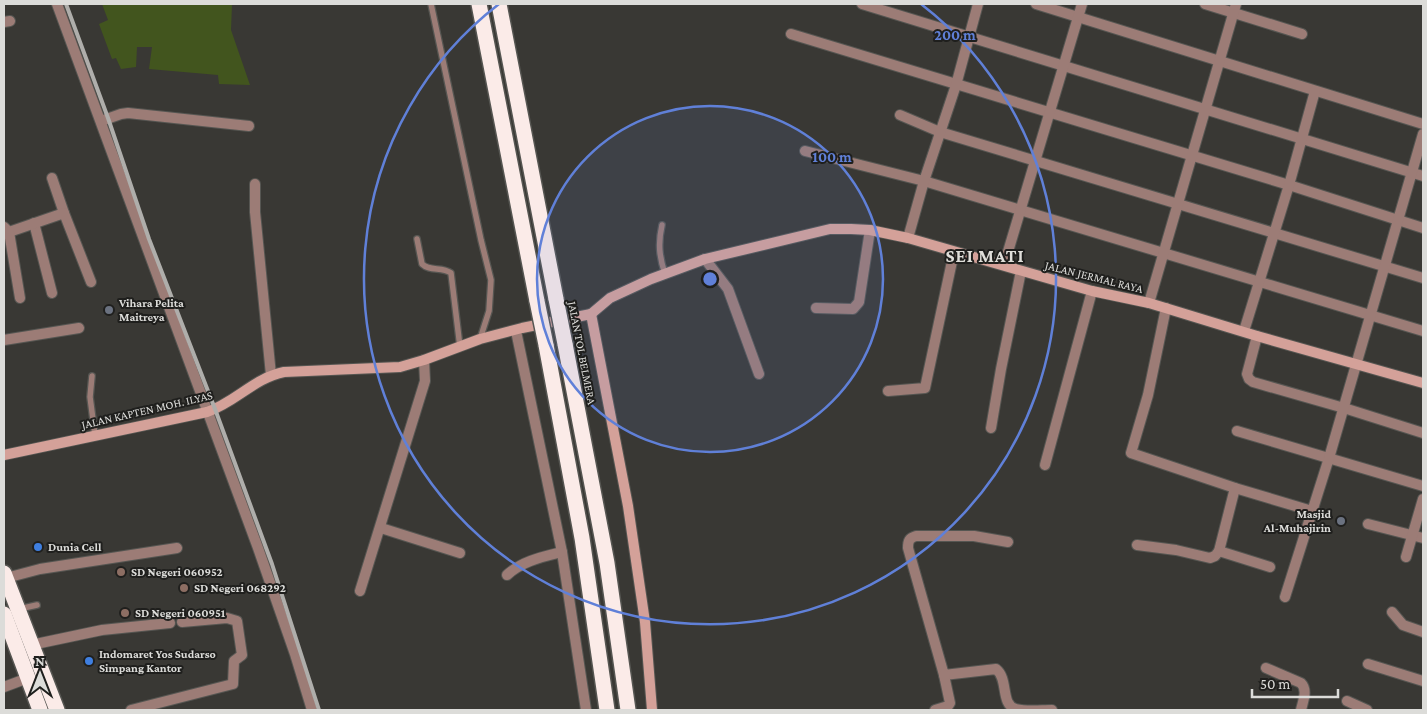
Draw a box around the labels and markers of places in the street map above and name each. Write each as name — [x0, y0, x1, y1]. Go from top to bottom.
centre of rings — [701, 270, 719, 288]
place label: Vihara Pelita Maitreya — [118, 296, 184, 324]
marker: Vihara Pelita Maitreya — [103, 304, 115, 316]
place label: Masjid Al-Muhajirin — [1263, 507, 1331, 535]
marker: Masjid Al-Muhajirin — [1335, 515, 1347, 527]
place label: Dunia Cell — [48, 540, 102, 554]
marker: Dunia Cell — [32, 541, 44, 553]
place label: SD Negeri 060952 — [131, 565, 223, 579]
marker: SD Negeri 060952 — [115, 566, 127, 578]
place label: SD Negeri 068292 — [194, 581, 286, 595]
marker: SD Negeri 068292 — [178, 582, 190, 594]
place label: SD Negeri 060951 — [135, 606, 226, 620]
marker: SD Negeri 060951 — [119, 607, 131, 619]
place label: Indomaret Yos Sudarso Simpang Kantor — [99, 647, 216, 675]
marker: Indomaret Yos Sudarso Simpang Kantor — [83, 655, 95, 667]

